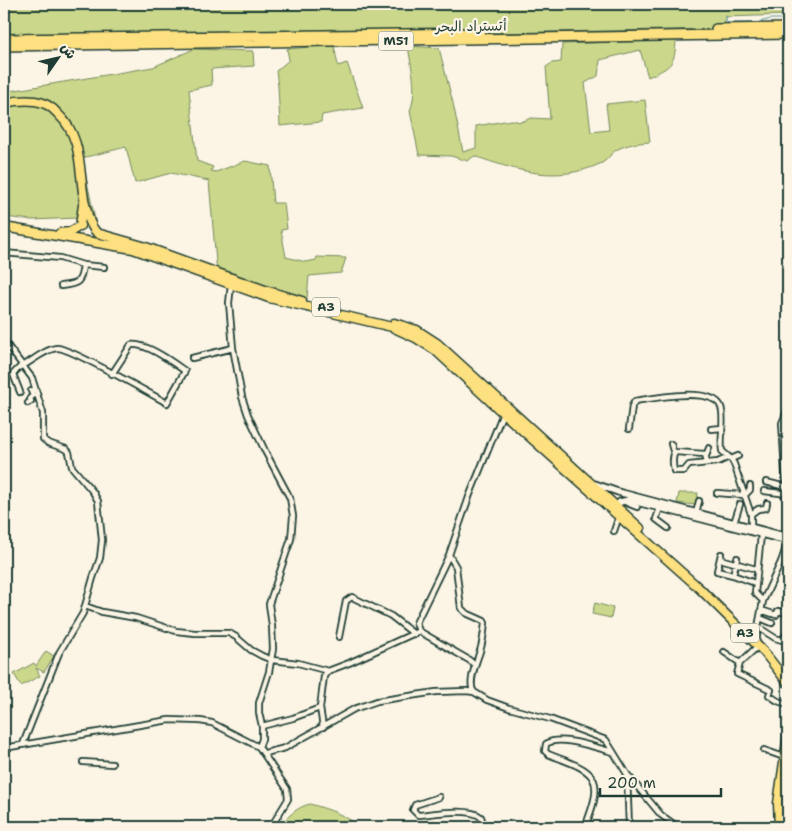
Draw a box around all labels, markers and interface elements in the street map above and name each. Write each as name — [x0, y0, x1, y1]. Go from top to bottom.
street label: أتستراد البحر — [434, 16, 507, 36]
road number: M51 — [378, 31, 414, 50]
north arrow — [32, 32, 82, 82]
text: ش — [57, 39, 81, 62]
road number: A3 — [312, 298, 340, 316]
road number: A3 — [731, 624, 759, 642]
scale bar — [600, 766, 721, 798]
text: 200 m — [607, 773, 656, 793]

